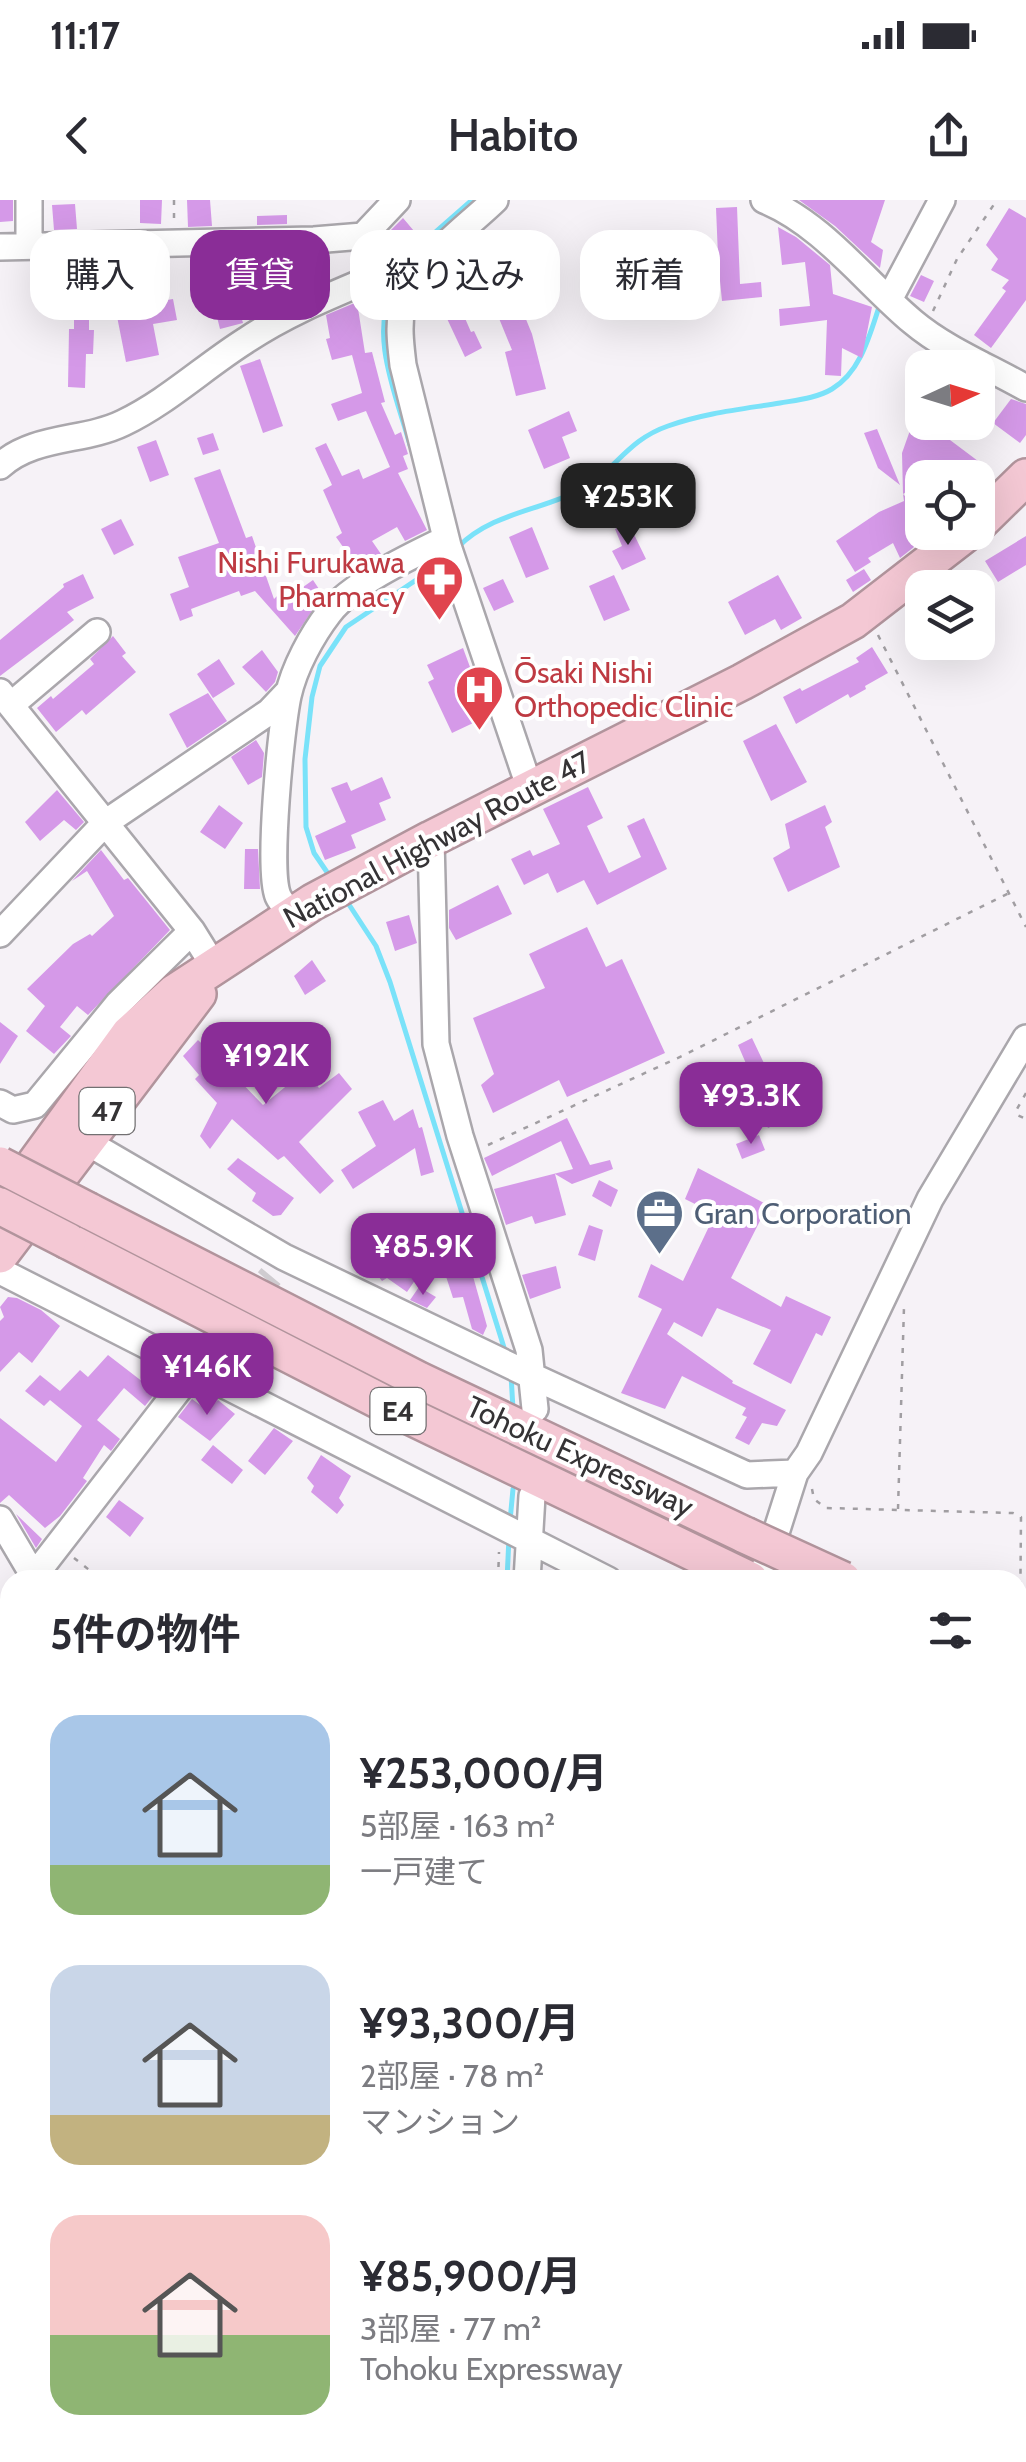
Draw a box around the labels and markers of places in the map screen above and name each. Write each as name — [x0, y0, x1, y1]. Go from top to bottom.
pin: ¥253K — [558, 463, 698, 548]
place label: Nishi Furukawa Pharmacy — [217, 544, 406, 615]
pharmacy icon: Nishi Furukawa Pharmacy — [414, 554, 466, 622]
place label: Ōsaki Nishi Orthopedic Clinic — [514, 654, 733, 725]
hospital icon: Ōsaki Nishi Orthopedic Clinic — [453, 664, 505, 732]
pin: ¥192K — [196, 1022, 336, 1107]
pin: ¥93.3K — [670, 1062, 832, 1147]
office icon: Gran Corporation — [633, 1188, 685, 1256]
place label: Gran Corporation — [694, 1195, 912, 1232]
pin: ¥85.9K — [342, 1213, 504, 1298]
pin: ¥146K — [137, 1333, 277, 1418]

